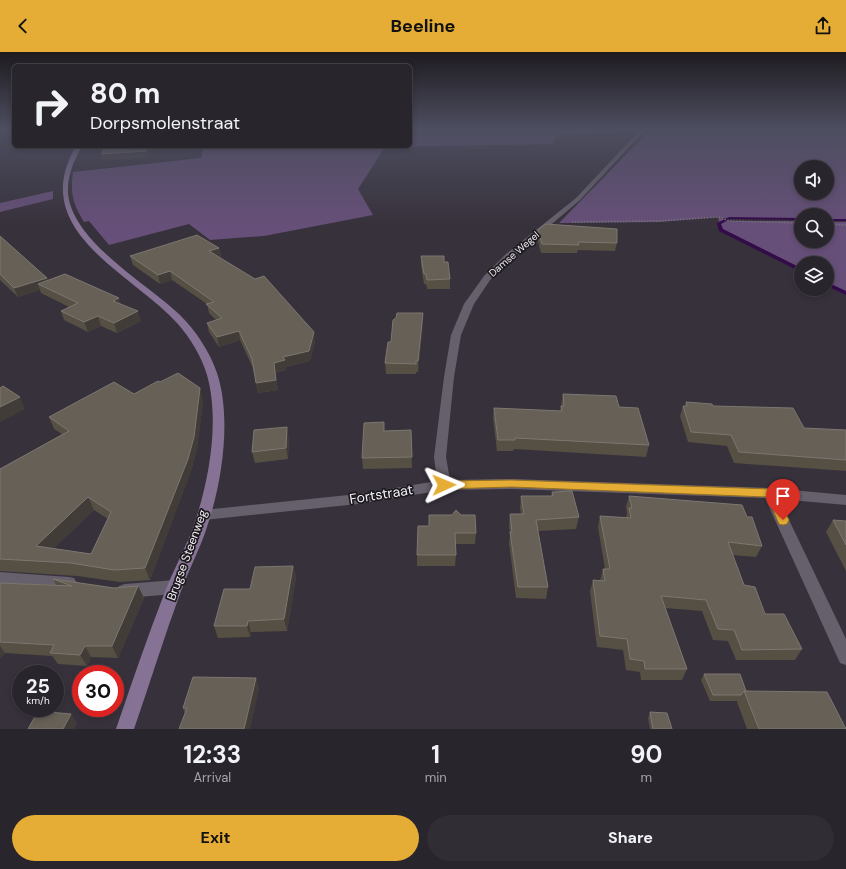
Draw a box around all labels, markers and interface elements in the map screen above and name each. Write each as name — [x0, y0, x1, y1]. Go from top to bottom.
text: Beeline — [391, 14, 455, 38]
icon: back — [12, 15, 34, 37]
icon: share — [812, 15, 834, 37]
text: 80 m — [90, 75, 160, 112]
icon: right — [24, 80, 76, 132]
text: Dorpsmolenstraat — [90, 111, 240, 135]
map controls — [794, 160, 834, 296]
button: sound — [794, 160, 834, 200]
button: search — [794, 208, 834, 248]
street label: Damse Wegel — [486, 229, 542, 279]
button: layers — [794, 256, 834, 296]
position arrow — [423, 464, 465, 506]
pin — [766, 479, 800, 520]
street label: Fortstraat — [348, 480, 414, 508]
icon: arrive — [772, 485, 794, 507]
street label: Brugse Steenweg — [163, 507, 211, 603]
speed limit sign: 30 — [72, 665, 124, 717]
text: 25 — [26, 673, 50, 699]
text: km/h — [26, 694, 50, 707]
text: 12:33 — [184, 739, 241, 770]
text: 1 — [431, 739, 440, 770]
text: 90 — [630, 739, 662, 770]
text: Arrival — [193, 769, 231, 786]
text: min — [425, 769, 447, 786]
text: m — [641, 769, 652, 786]
button: Exit — [12, 815, 419, 861]
button: Share — [427, 815, 834, 861]

